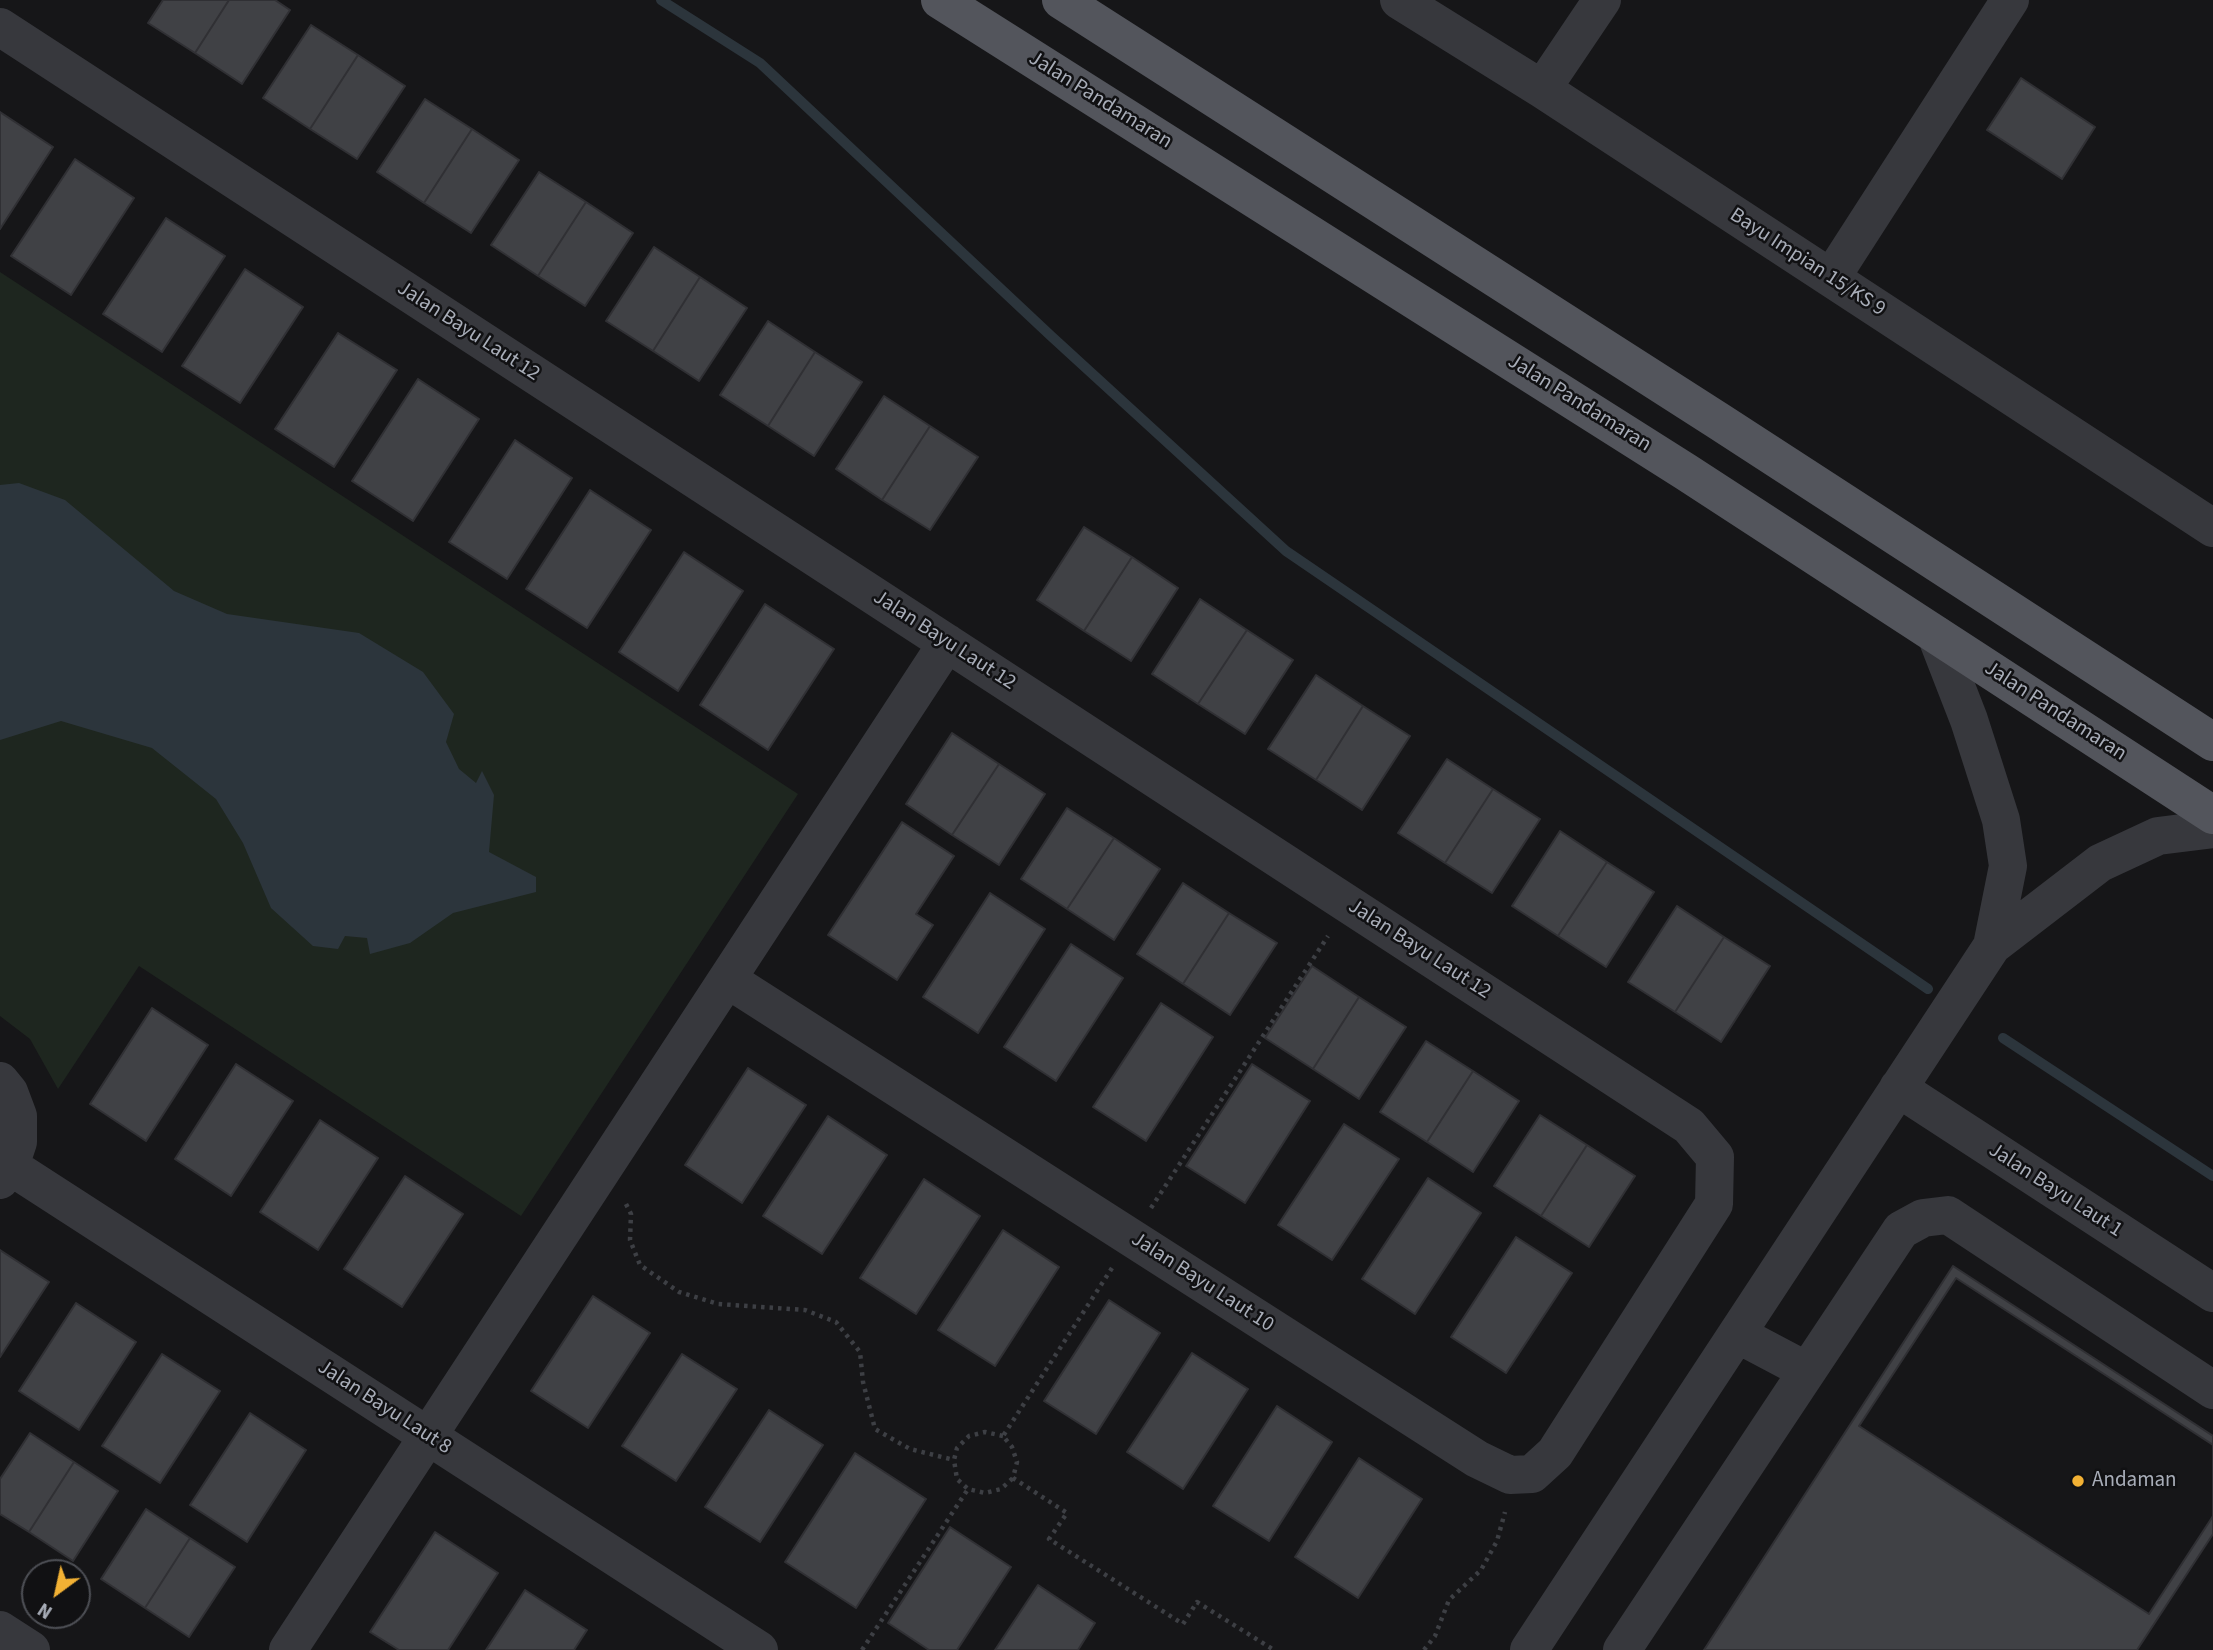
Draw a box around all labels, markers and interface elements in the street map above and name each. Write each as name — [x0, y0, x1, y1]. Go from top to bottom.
street label: Jalan Pandamaran — [1024, 47, 1176, 155]
street label: Bayu Impian 15/KS 9 — [1724, 203, 1890, 323]
street label: Jalan Bayu Laut 12 — [392, 276, 544, 388]
street label: Jalan Pandamaran — [1503, 350, 1655, 458]
street label: Jalan Bayu Laut 12 — [868, 585, 1020, 697]
street label: Jalan Pandamaran — [1979, 657, 2131, 767]
street label: Jalan Bayu Laut 12 — [1343, 894, 1495, 1006]
street label: Jalan Bayu Laut 1 — [1983, 1138, 2127, 1244]
street label: Jalan Bayu Laut 10 — [1126, 1227, 1278, 1339]
street label: Jalan Bayu Laut 8 — [312, 1355, 456, 1461]
place label: Andaman — [2092, 1468, 2177, 1494]
marker: Andaman — [2070, 1473, 2086, 1489]
north arrow — [21, 1559, 91, 1629]
text: N — [33, 1596, 58, 1625]

